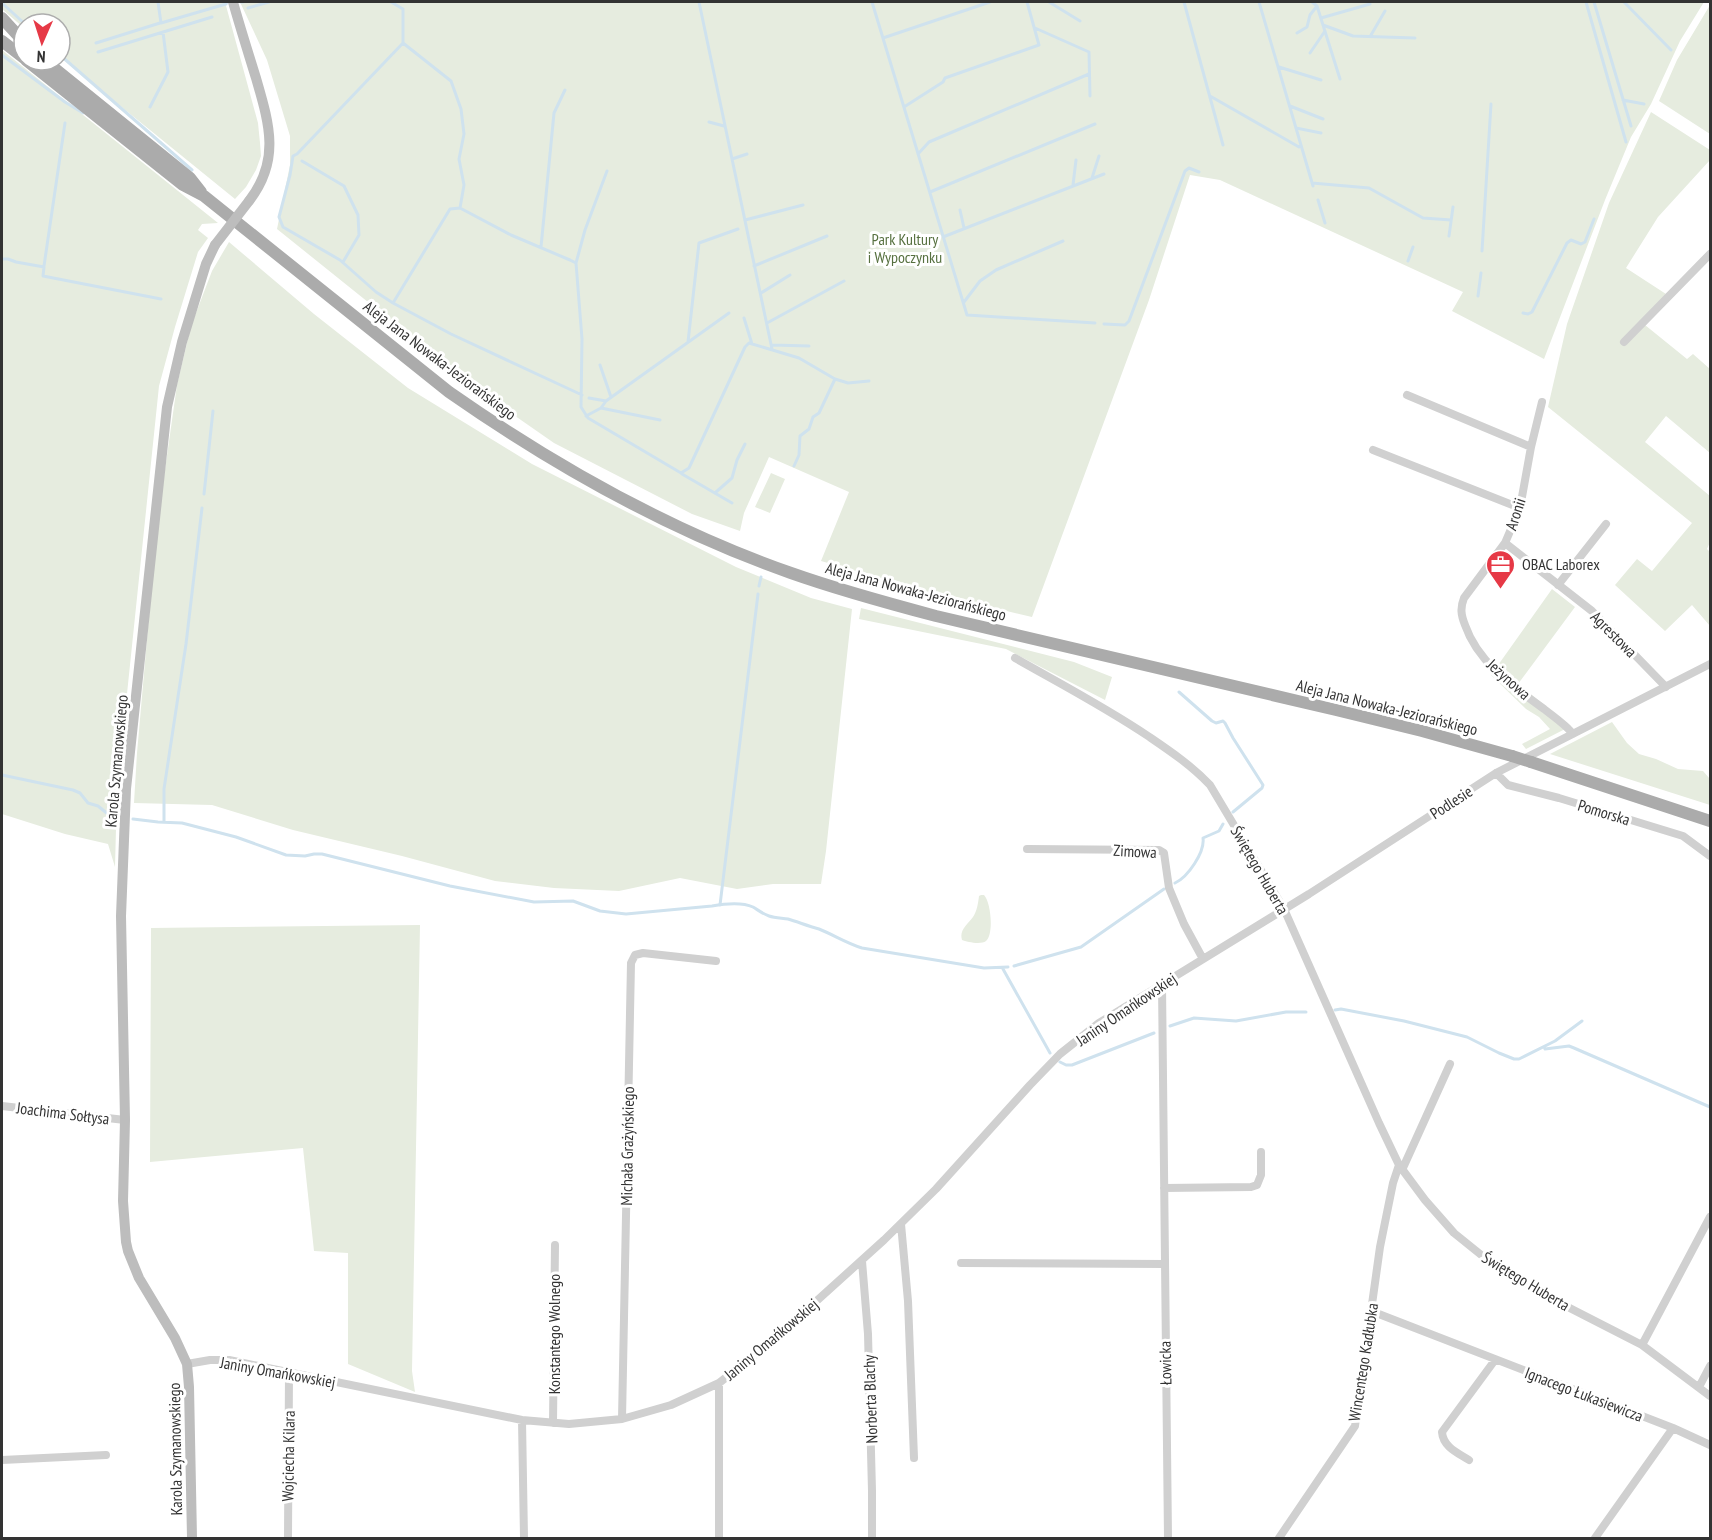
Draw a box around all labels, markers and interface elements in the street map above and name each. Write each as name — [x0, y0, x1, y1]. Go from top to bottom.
north arrow — [12, 12, 72, 72]
text: N — [36, 47, 46, 67]
park label: Park Kultury i Wypoczynku — [868, 229, 942, 267]
street label: Aleja Jana Nowaka-Jeziorańskiego — [360, 296, 521, 424]
street label: Aronii — [1500, 495, 1530, 533]
office icon: OBAC Laborex — [1485, 548, 1517, 590]
place label: OBAC Laborex — [1522, 554, 1600, 574]
street label: Aleja Jana Nowaka-Jeziorańskiego — [823, 557, 1009, 625]
street label: Agrestowa — [1587, 607, 1641, 661]
street label: Jeżynowa — [1482, 654, 1535, 704]
street label: Aleja Jana Nowaka-Jeziorańskiego — [1294, 675, 1480, 739]
street label: Karola Szymanowskiego — [100, 694, 132, 828]
street label: Podlesie — [1426, 781, 1476, 823]
street label: Pomorska — [1576, 795, 1632, 829]
street label: Świętego Huberta — [1227, 822, 1293, 918]
street label: Zimowa — [1113, 840, 1157, 862]
street label: Janiny Omańkowskiej — [1071, 968, 1180, 1050]
street label: Michała Grażyńskiego — [616, 1086, 638, 1206]
street label: Joachima Sołtysa — [15, 1097, 110, 1129]
street label: Świętego Huberta — [1478, 1247, 1574, 1315]
street label: Konstantego Wolnego — [544, 1274, 564, 1394]
street label: Janiny Omańkowskiej — [719, 1294, 822, 1385]
street label: Wincentego Kadłubka — [1344, 1301, 1382, 1423]
street label: Łowicka — [1155, 1341, 1175, 1385]
street label: Janiny Omańkowskiej — [218, 1352, 337, 1392]
street label: Norberta Blachy — [858, 1354, 882, 1444]
street label: Ignacego Łukasiewicza — [1522, 1362, 1646, 1426]
street label: Karola Szymanowskiego — [164, 1382, 186, 1516]
street label: Wojciecha Kilara — [277, 1410, 299, 1502]

